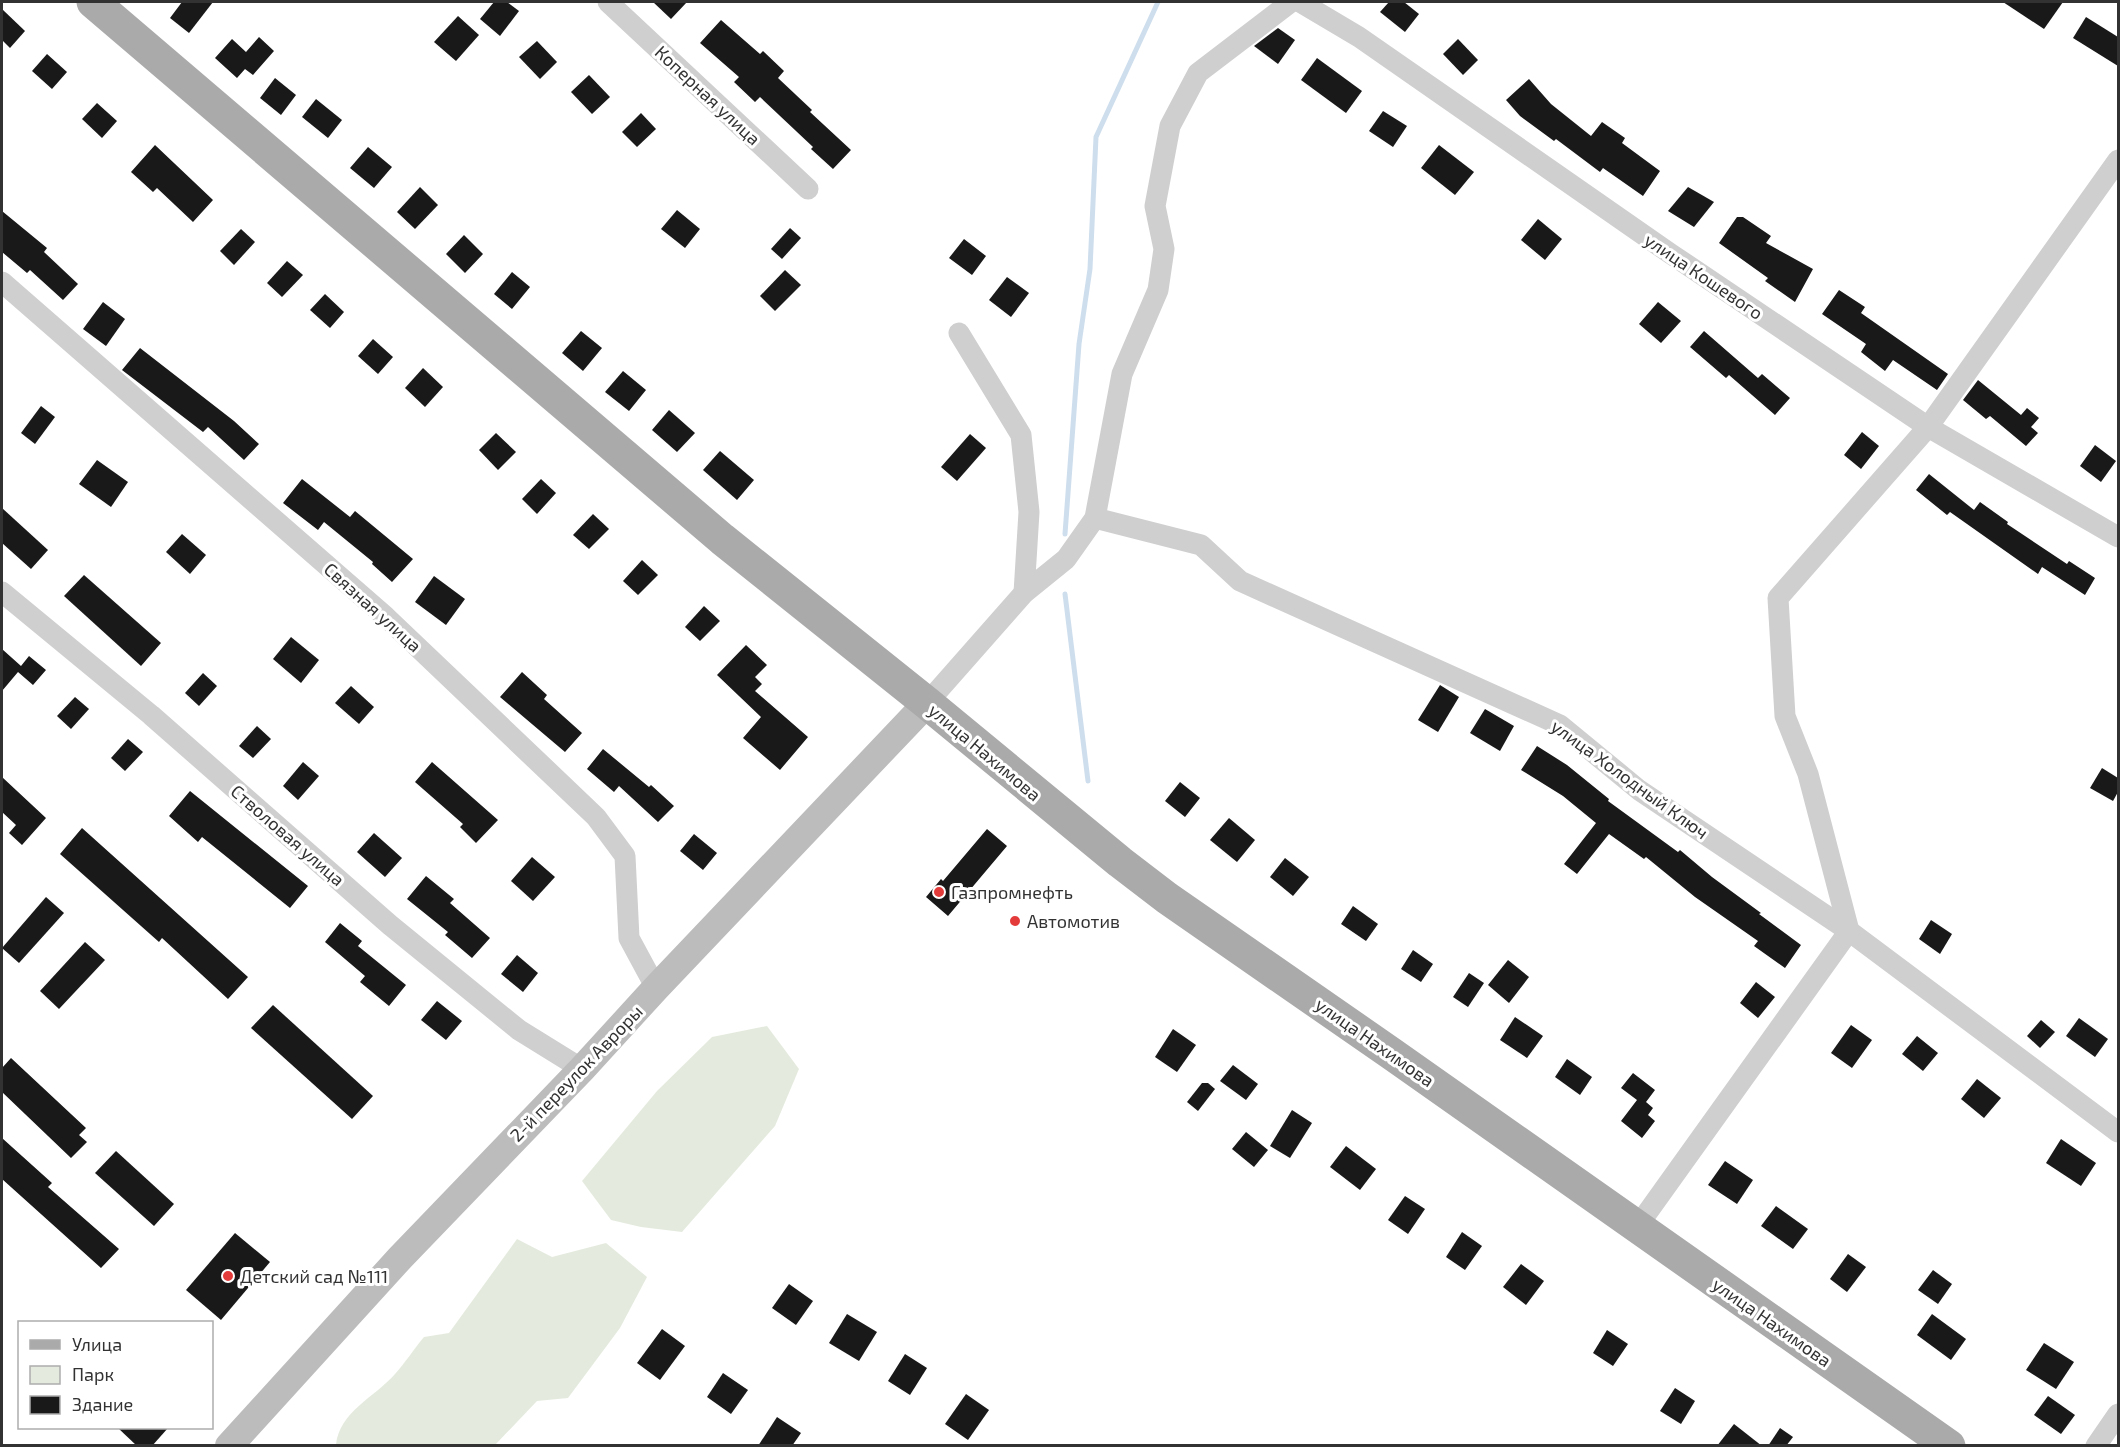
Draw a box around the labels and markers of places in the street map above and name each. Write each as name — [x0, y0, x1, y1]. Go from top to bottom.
place label: Газпромнефть — [951, 881, 1073, 903]
marker: Газпромнефть — [932, 885, 946, 899]
place label: Автомотив — [1027, 910, 1120, 932]
marker: Автомотив — [1008, 914, 1022, 928]
place label: Детский сад №111 — [240, 1265, 388, 1287]
marker: Детский сад №111 — [221, 1269, 235, 1283]

